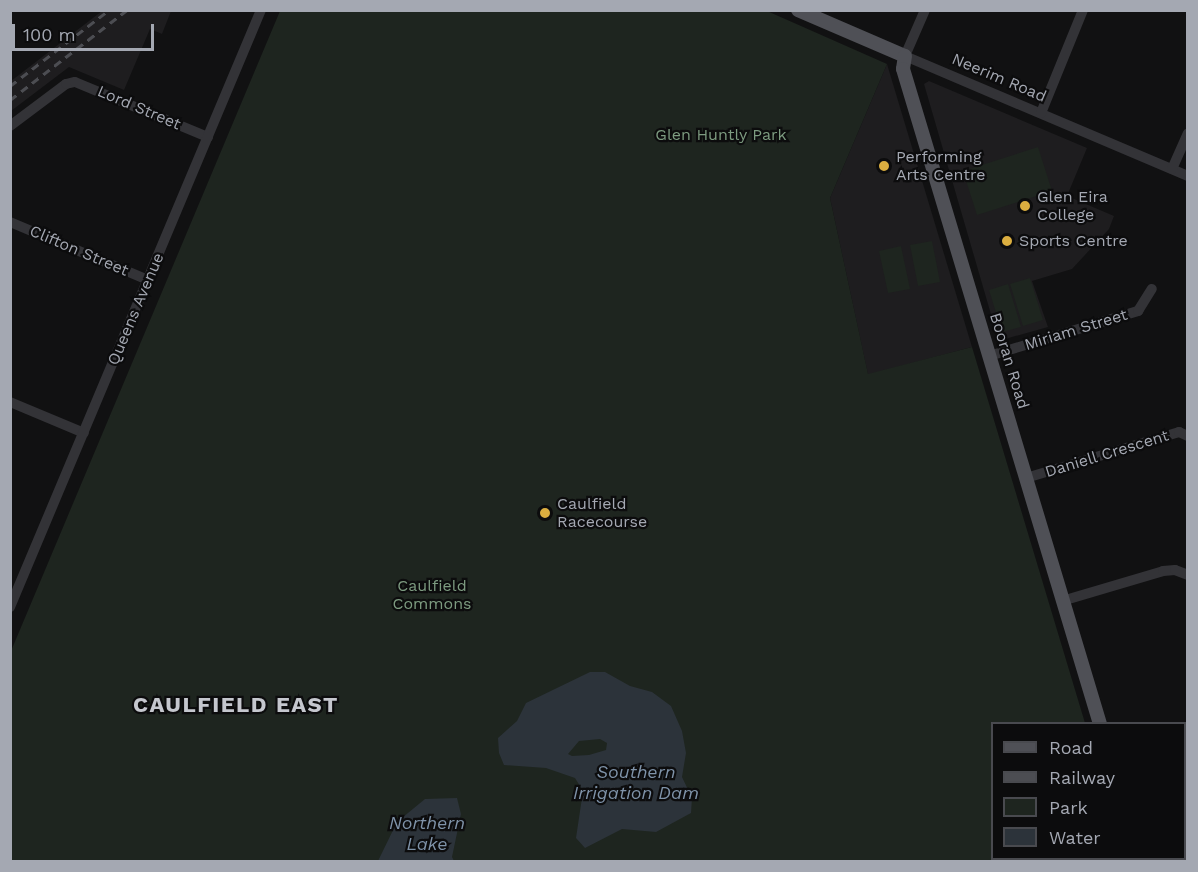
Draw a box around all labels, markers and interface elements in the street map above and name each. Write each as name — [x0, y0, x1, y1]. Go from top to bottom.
scale bar — [15, 12, 158, 50]
text: 100 m — [23, 24, 76, 45]
street label: Neerim Road — [949, 50, 1049, 106]
street label: Lord Street — [94, 82, 184, 134]
park label: Glen Huntly Park — [655, 125, 787, 145]
place label: Performing Arts Centre — [896, 147, 985, 185]
marker: Performing Arts Centre — [877, 159, 891, 173]
place label: Glen Eira College — [1037, 187, 1108, 225]
marker: Glen Eira College — [1018, 199, 1032, 213]
street label: Clifton Street — [27, 222, 131, 280]
place label: Sports Centre — [1019, 231, 1128, 251]
marker: Sports Centre — [1000, 234, 1014, 248]
street label: Queens Avenue — [104, 250, 168, 368]
street label: Miriam Street — [1022, 305, 1130, 355]
street label: Booran Road — [985, 311, 1033, 411]
street label: Daniell Crescent — [1043, 426, 1171, 482]
place label: Caulfield Racecourse — [557, 494, 647, 532]
marker: Caulfield Racecourse — [538, 506, 552, 520]
park label: Caulfield Commons — [392, 576, 472, 614]
district label: CAULFIELD EAST — [133, 692, 339, 718]
legend — [991, 722, 1186, 860]
text: Road — [1049, 737, 1093, 758]
water label: Southern Irrigation Dam — [573, 762, 699, 804]
text: Railway — [1049, 767, 1115, 788]
text: Park — [1049, 797, 1088, 818]
water label: Northern Lake — [389, 813, 465, 856]
text: Water — [1049, 827, 1101, 848]

